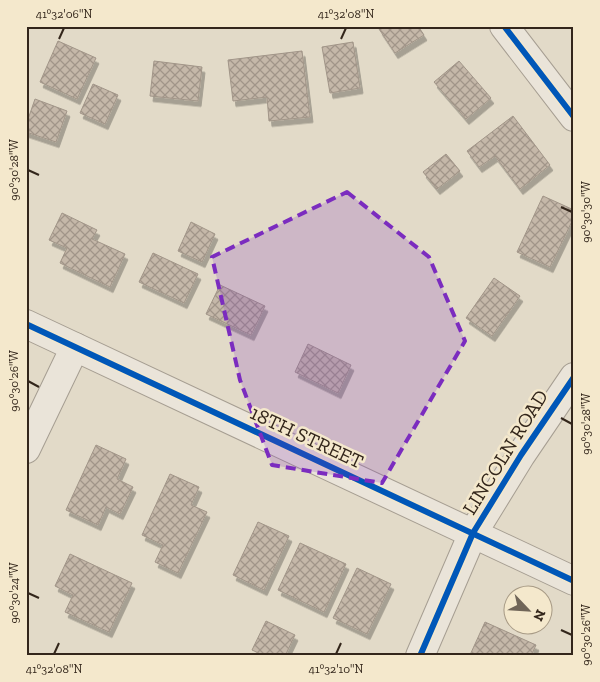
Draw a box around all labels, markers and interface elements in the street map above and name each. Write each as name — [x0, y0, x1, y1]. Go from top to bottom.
text: 41°32'06"N — [36, 7, 92, 21]
text: 41°32'08"N — [318, 7, 374, 21]
text: 90°30'28"W — [7, 139, 21, 201]
text: 90°30'30"W — [579, 180, 593, 243]
text: 90°30'26"W — [7, 350, 21, 412]
street label: LINCOLN ROAD — [457, 385, 553, 519]
text: 90°30'28"W — [579, 393, 593, 455]
street label: 18TH STREET — [247, 400, 367, 474]
text: 90°30'24"W — [7, 562, 21, 624]
north arrow — [502, 584, 552, 634]
text: 90°30'26"W — [579, 604, 593, 666]
text: N — [529, 607, 549, 624]
text: 41°32'08"N — [26, 662, 82, 676]
text: 41°32'10"N — [309, 662, 364, 676]

